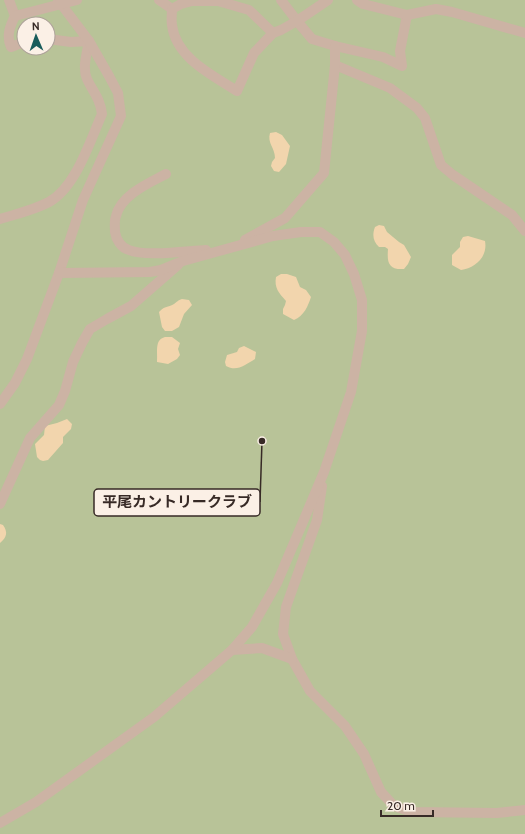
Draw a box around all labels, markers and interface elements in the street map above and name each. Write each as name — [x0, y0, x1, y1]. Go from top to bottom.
north arrow — [16, 16, 56, 56]
text: N — [32, 19, 40, 33]
callout: 平尾カントリークラブ — [94, 489, 260, 516]
text: 平尾カントリークラブ — [102, 493, 252, 511]
scale bar — [381, 792, 433, 818]
text: 20 m — [387, 798, 415, 813]

